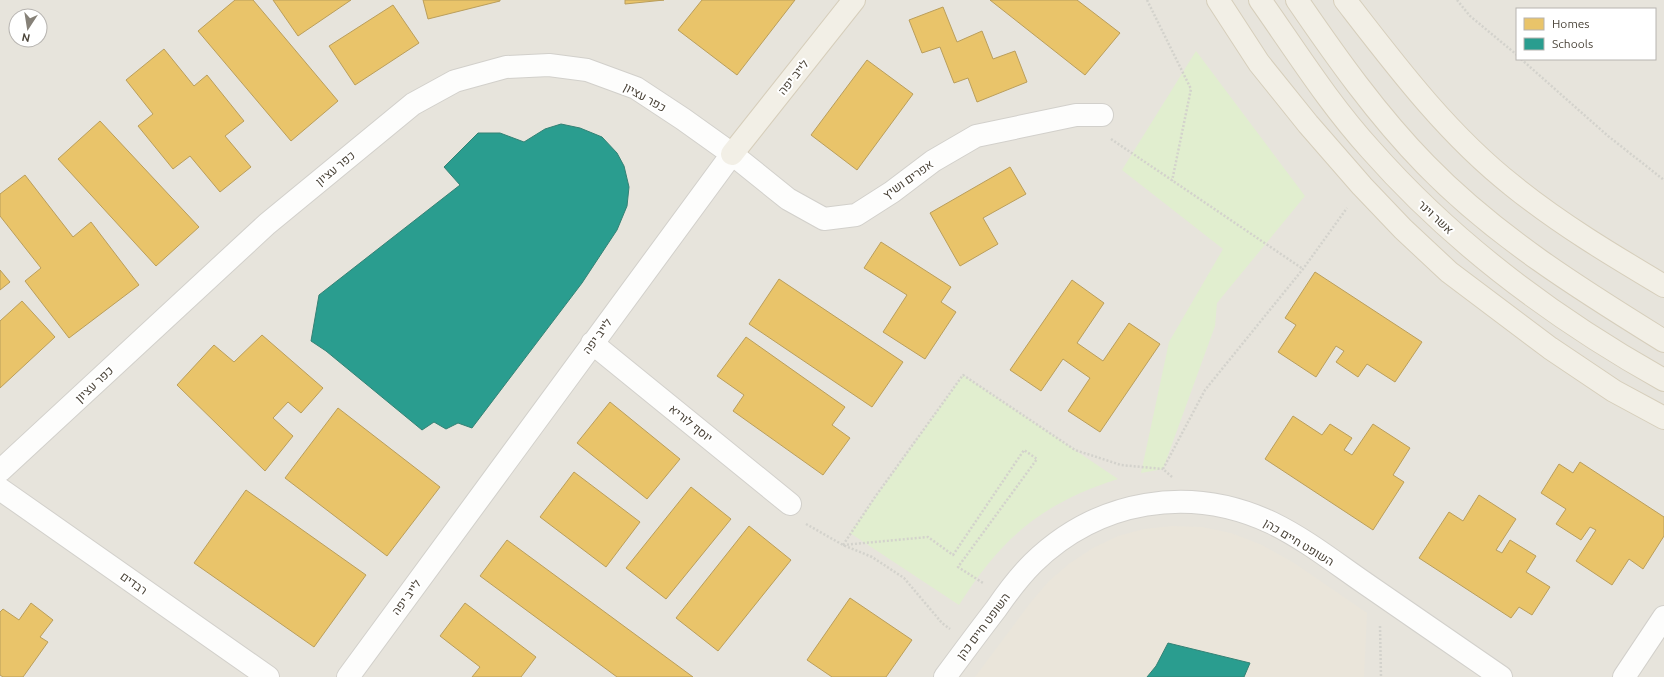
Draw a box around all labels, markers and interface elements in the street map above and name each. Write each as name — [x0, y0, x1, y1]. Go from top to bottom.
north arrow — [8, 8, 48, 48]
legend — [1516, 8, 1656, 60]
text: Homes — [1552, 17, 1590, 30]
text: N — [21, 31, 31, 45]
text: Schools — [1552, 37, 1593, 50]
street label: לייב יפה — [775, 57, 811, 97]
street label: כפר עציון — [621, 80, 669, 114]
street label: כפר עציון — [313, 148, 357, 188]
street label: אפרים ושיץ — [880, 157, 936, 201]
street label: אשר וינר — [1416, 197, 1456, 237]
street label: לייב יפה — [580, 316, 614, 356]
street label: כפר עציון — [72, 363, 116, 405]
street label: יוסף לוריא — [667, 402, 715, 444]
street label: השופט חיים כהן — [1262, 516, 1336, 568]
street label: רבדים — [118, 569, 150, 597]
street label: לייב יפה — [389, 577, 423, 617]
street label: השופט חיים כהן — [954, 590, 1012, 662]

